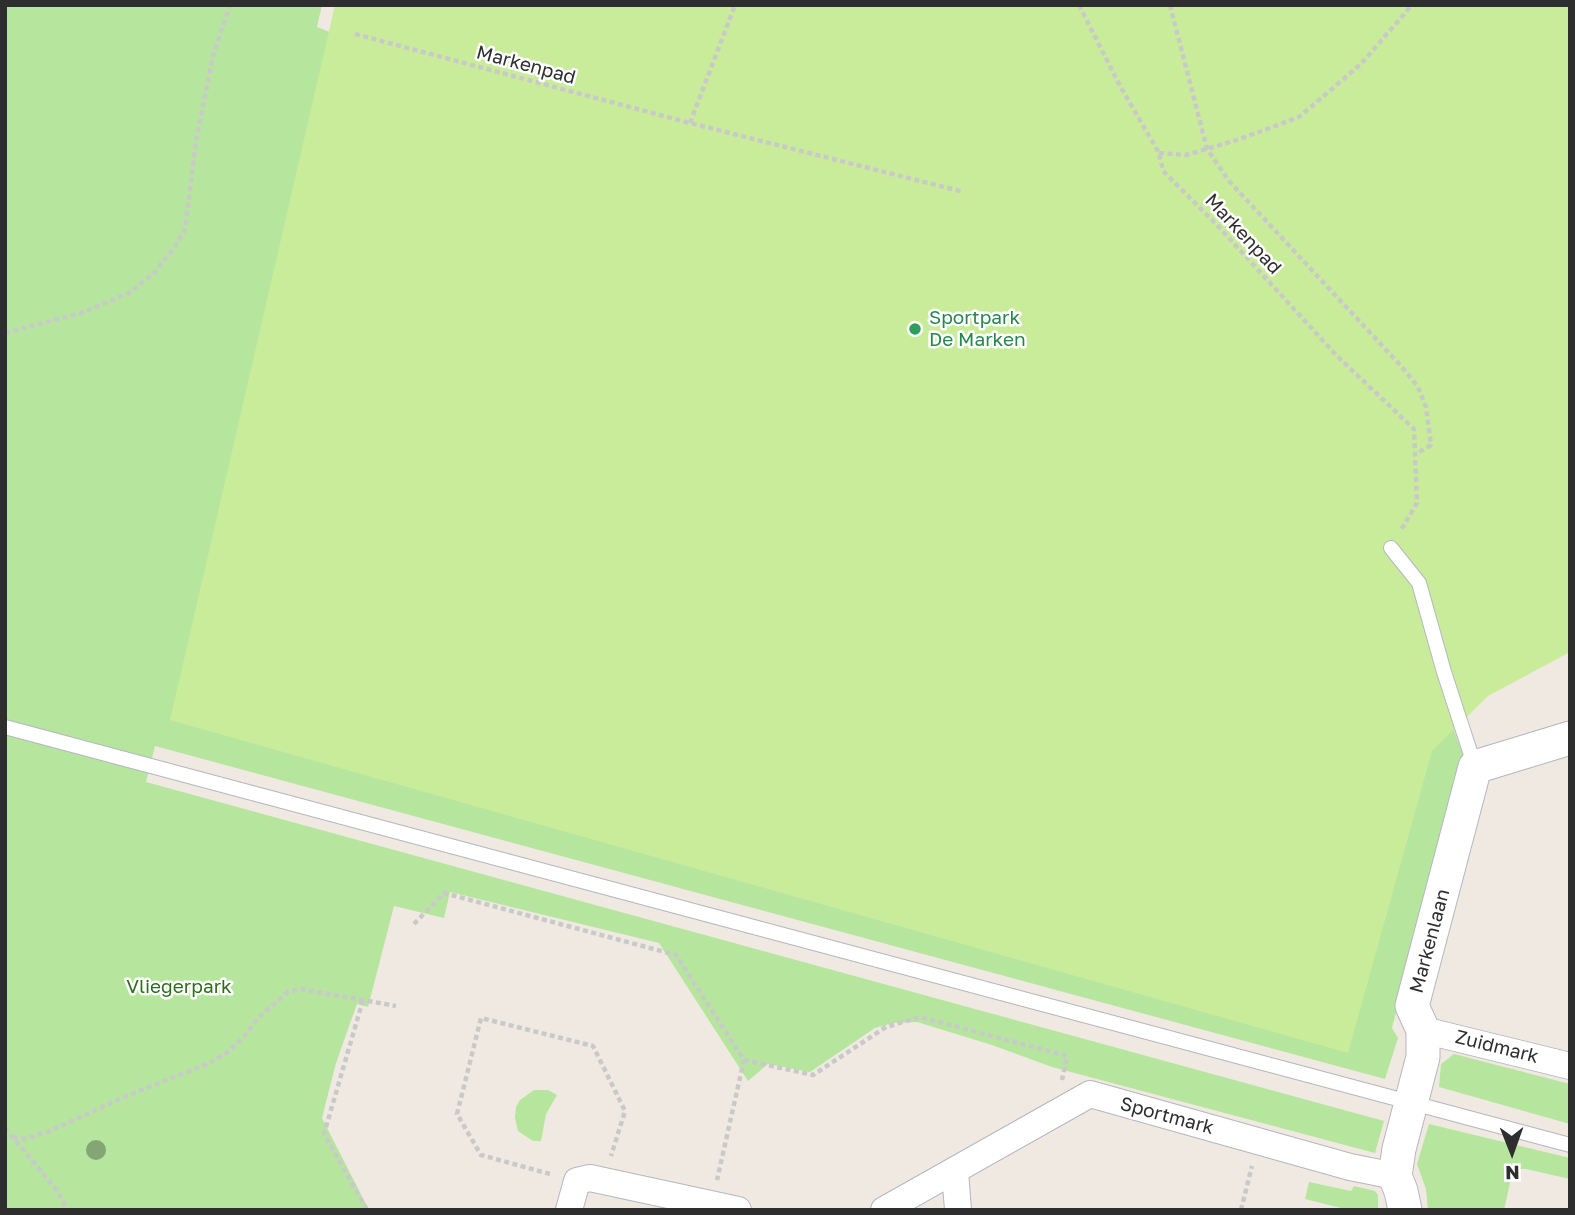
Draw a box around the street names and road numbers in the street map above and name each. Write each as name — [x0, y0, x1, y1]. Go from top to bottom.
street label: Markenpad — [474, 41, 578, 89]
street label: Markenpad — [1200, 189, 1286, 279]
street label: Markenlaan — [1405, 886, 1455, 996]
street label: Zuidmark — [1453, 1026, 1541, 1068]
street label: Sportmark — [1118, 1093, 1216, 1139]

